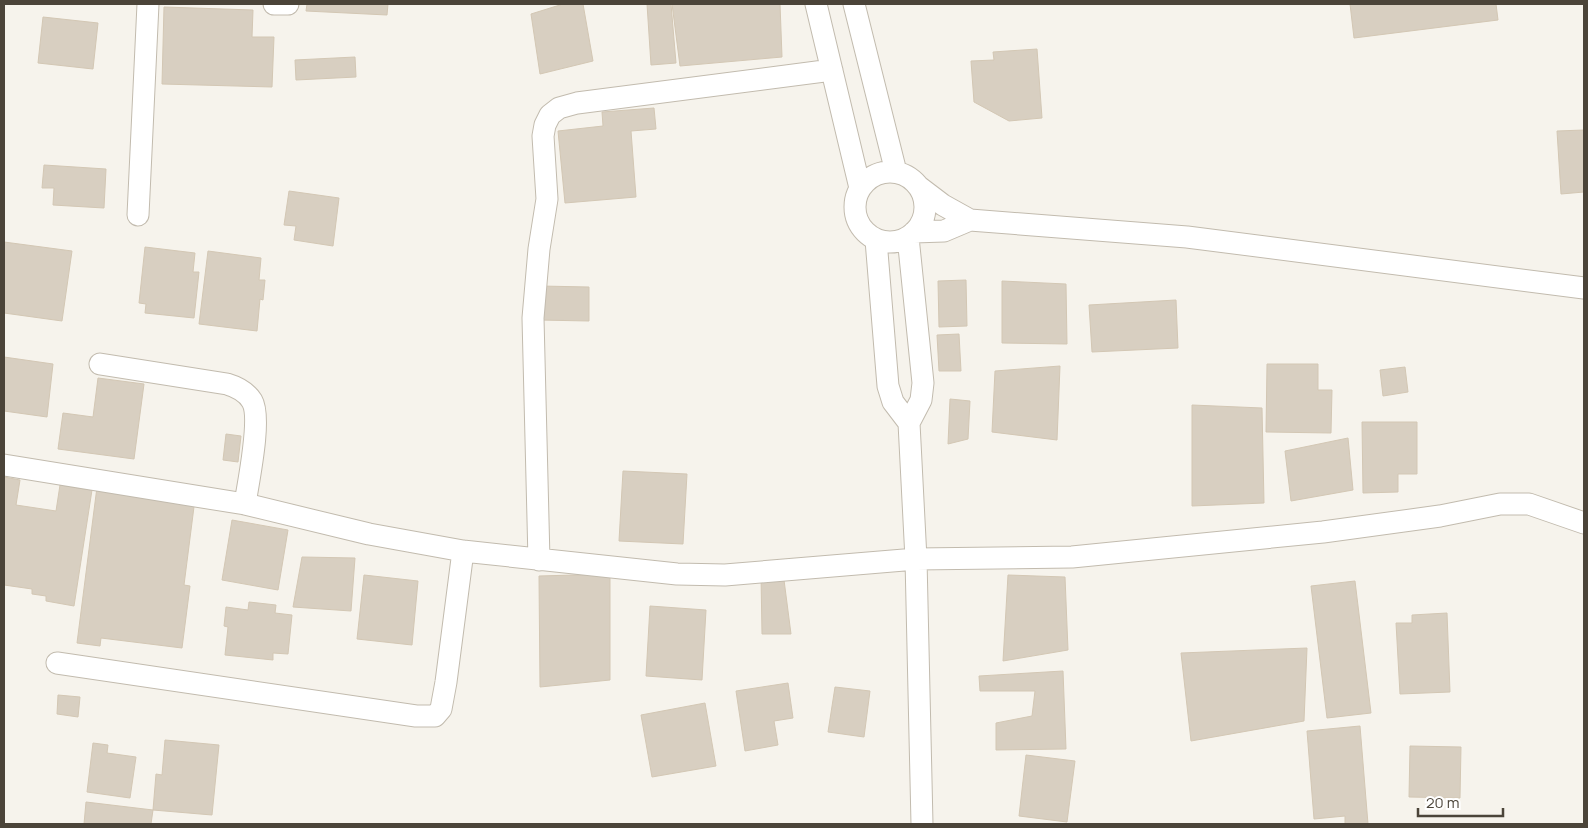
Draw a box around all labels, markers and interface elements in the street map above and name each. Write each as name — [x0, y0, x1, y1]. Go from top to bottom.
scale bar — [1418, 786, 1503, 818]
text: 20 m — [1426, 792, 1459, 813]

